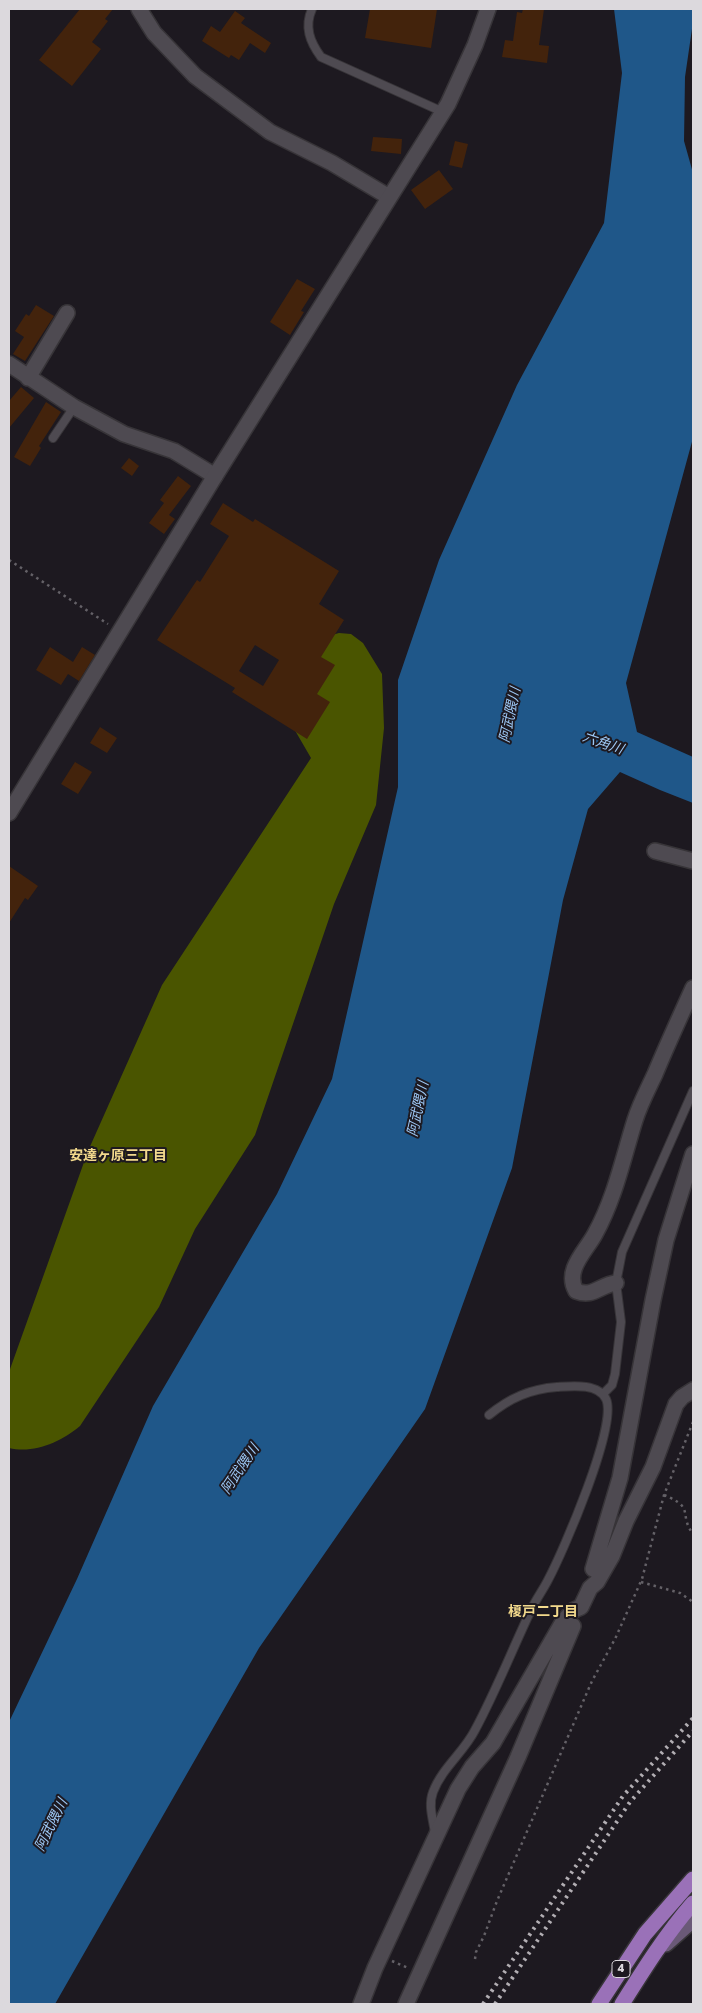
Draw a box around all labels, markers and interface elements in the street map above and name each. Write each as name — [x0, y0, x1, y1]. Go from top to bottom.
water label: 阿武隈川 — [496, 686, 524, 744]
water label: 六角川 — [580, 728, 626, 758]
water label: 阿武隈川 — [404, 1080, 432, 1138]
district label: 安達ヶ原三丁目 — [69, 1148, 167, 1164]
water label: 阿武隈川 — [217, 1441, 263, 1497]
district label: 榎戸二丁目 — [508, 1604, 578, 1620]
water label: 阿武隈川 — [31, 1796, 71, 1854]
road number: 4 — [612, 1960, 630, 1978]

